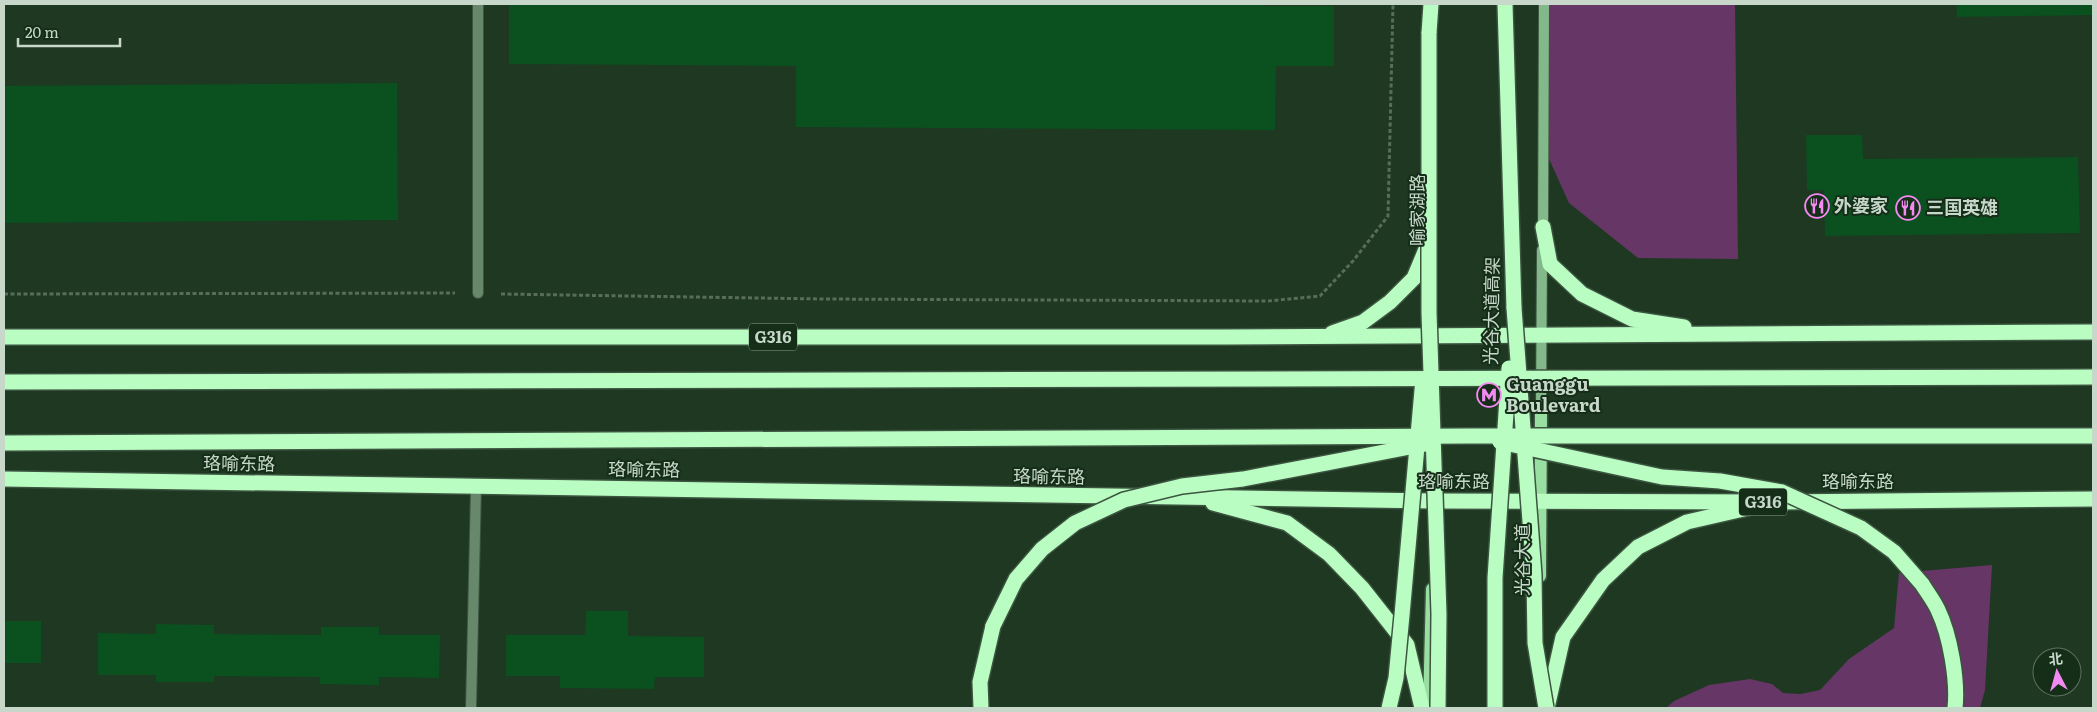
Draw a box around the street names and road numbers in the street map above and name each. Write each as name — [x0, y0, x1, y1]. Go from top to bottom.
street label: 喻家湖路 — [1403, 174, 1430, 246]
street label: 光谷大道高架 — [1476, 257, 1505, 365]
road number: G316 — [749, 324, 797, 351]
street label: 珞喻东路 — [203, 448, 275, 477]
street label: 珞喻东路 — [608, 454, 680, 483]
street label: 珞喻东路 — [1013, 461, 1085, 490]
street label: 珞喻东路 — [1418, 467, 1490, 494]
street label: 珞喻东路 — [1822, 467, 1894, 494]
road number: G316 — [1739, 488, 1787, 516]
street label: 光谷大道 — [1508, 524, 1535, 596]

